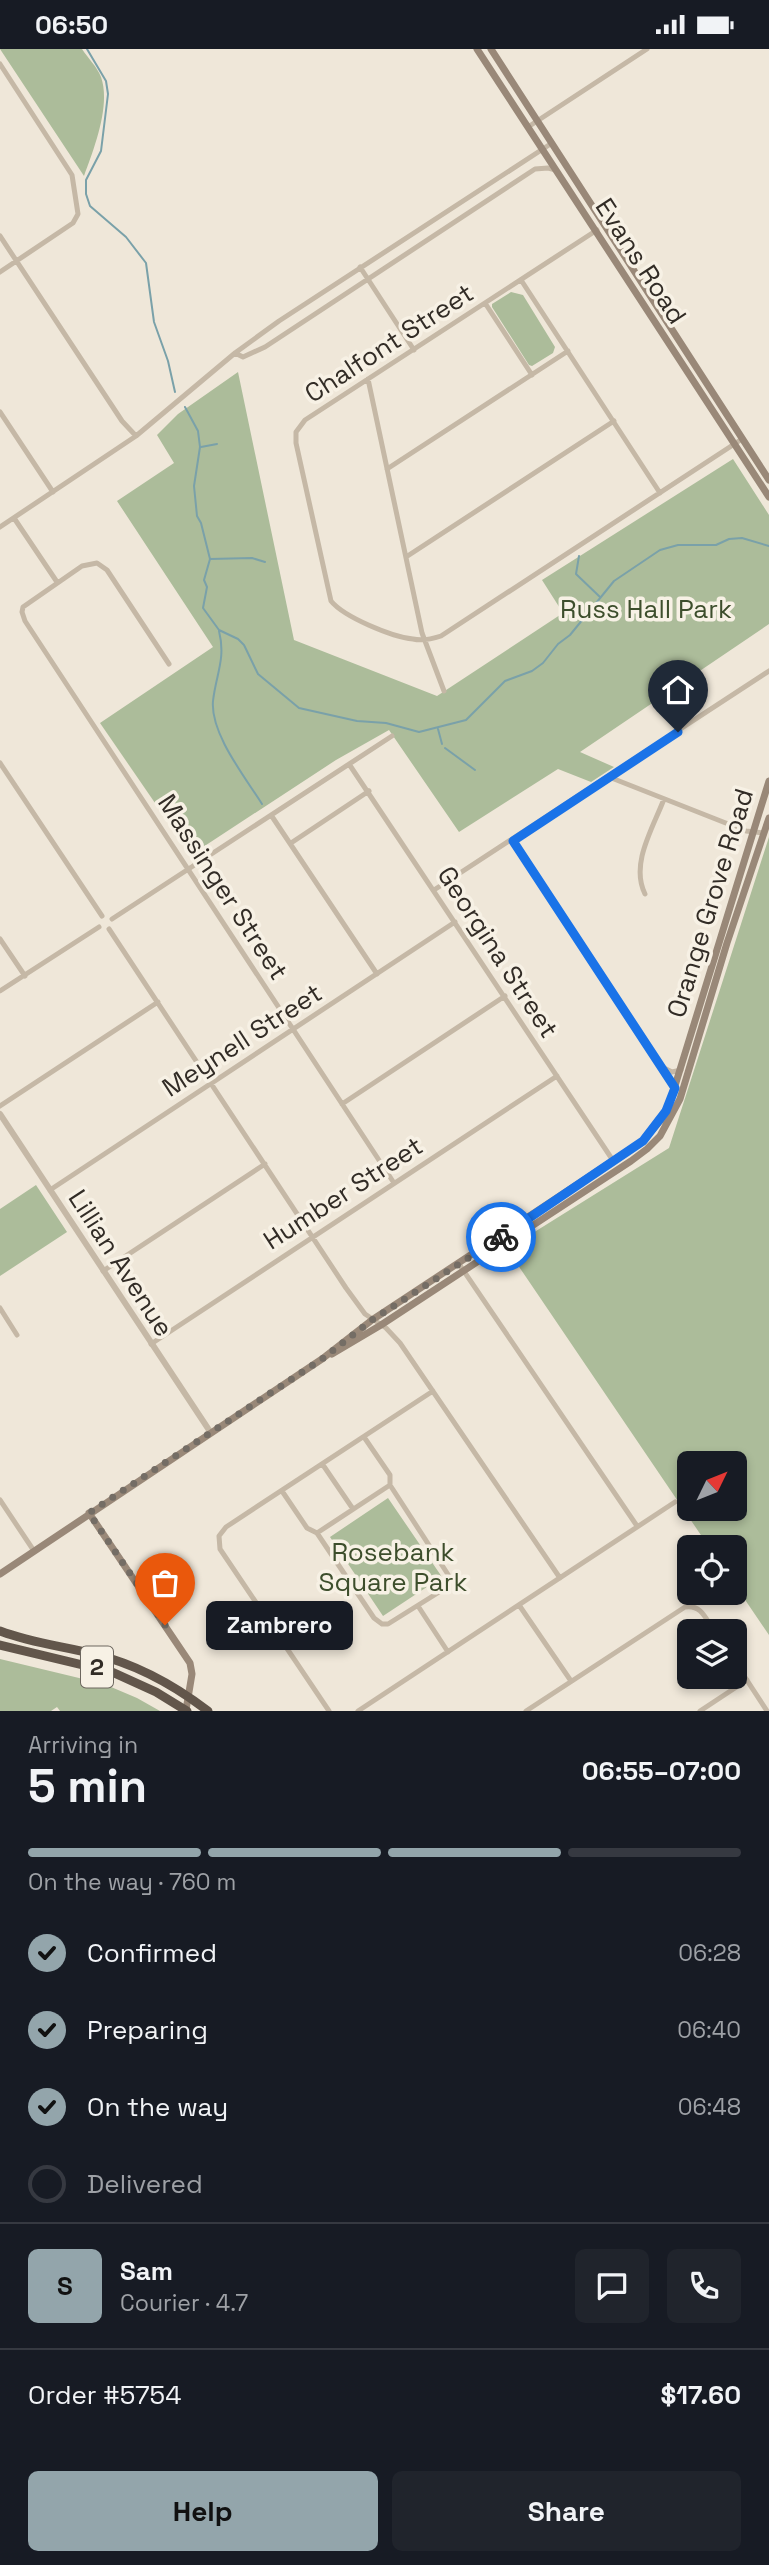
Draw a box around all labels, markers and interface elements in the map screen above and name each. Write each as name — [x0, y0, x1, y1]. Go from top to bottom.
text: 06:50 — [35, 8, 108, 42]
street label: Evans Road — [588, 192, 694, 330]
street label: Chalfont Street — [298, 276, 480, 410]
park label: Russ Hall Park — [560, 592, 732, 626]
pin — [648, 660, 708, 732]
icon: home — [659, 671, 697, 709]
street label: Orange Grove Road — [659, 784, 761, 1022]
street label: Massinger Street — [150, 788, 296, 986]
street label: Georgina Street — [430, 860, 566, 1044]
street label: Meynell Street — [156, 976, 328, 1104]
street label: Humber Street — [257, 1129, 429, 1257]
street label: Lillian Avenue — [61, 1183, 181, 1343]
courier — [466, 1202, 536, 1272]
icon: bike — [482, 1218, 520, 1256]
north arrow — [677, 1451, 747, 1521]
map controls — [677, 1451, 747, 1689]
park label: Rosebank Square Park — [318, 1535, 468, 1599]
button: locate — [677, 1535, 747, 1605]
pin — [135, 1553, 195, 1625]
icon: bag — [146, 1564, 184, 1602]
callout: Zambrero — [207, 1601, 354, 1649]
text: Zambrero — [227, 1610, 332, 1640]
button: layers — [677, 1619, 747, 1689]
road number: 2 — [81, 1647, 113, 1687]
text: Arriving in — [28, 1730, 138, 1760]
text: 06:55–07:00 — [582, 1754, 741, 1788]
text: 5 min — [28, 1757, 147, 1815]
text: On the way · 760 m — [28, 1867, 236, 1897]
icon: check — [28, 1934, 66, 1972]
text: Confirmed — [87, 1936, 217, 1970]
text: 06:28 — [678, 1938, 741, 1968]
icon: check — [28, 2011, 66, 2049]
text: Preparing — [87, 2013, 208, 2047]
text: 06:40 — [677, 2015, 741, 2045]
icon: check — [28, 2088, 66, 2126]
text: On the way — [87, 2090, 228, 2124]
text: 06:48 — [678, 2092, 741, 2122]
text: Delivered — [87, 2167, 203, 2201]
button: chat — [575, 2249, 649, 2323]
button: phone — [667, 2249, 741, 2323]
text: Sam — [120, 2254, 173, 2288]
text: S — [57, 2269, 73, 2303]
text: Courier · 4.7 — [120, 2288, 248, 2318]
text: Order #5754 — [28, 2378, 181, 2412]
text: $17.60 — [660, 2378, 741, 2412]
button: Help — [28, 2471, 378, 2551]
button: Share — [392, 2471, 741, 2551]

